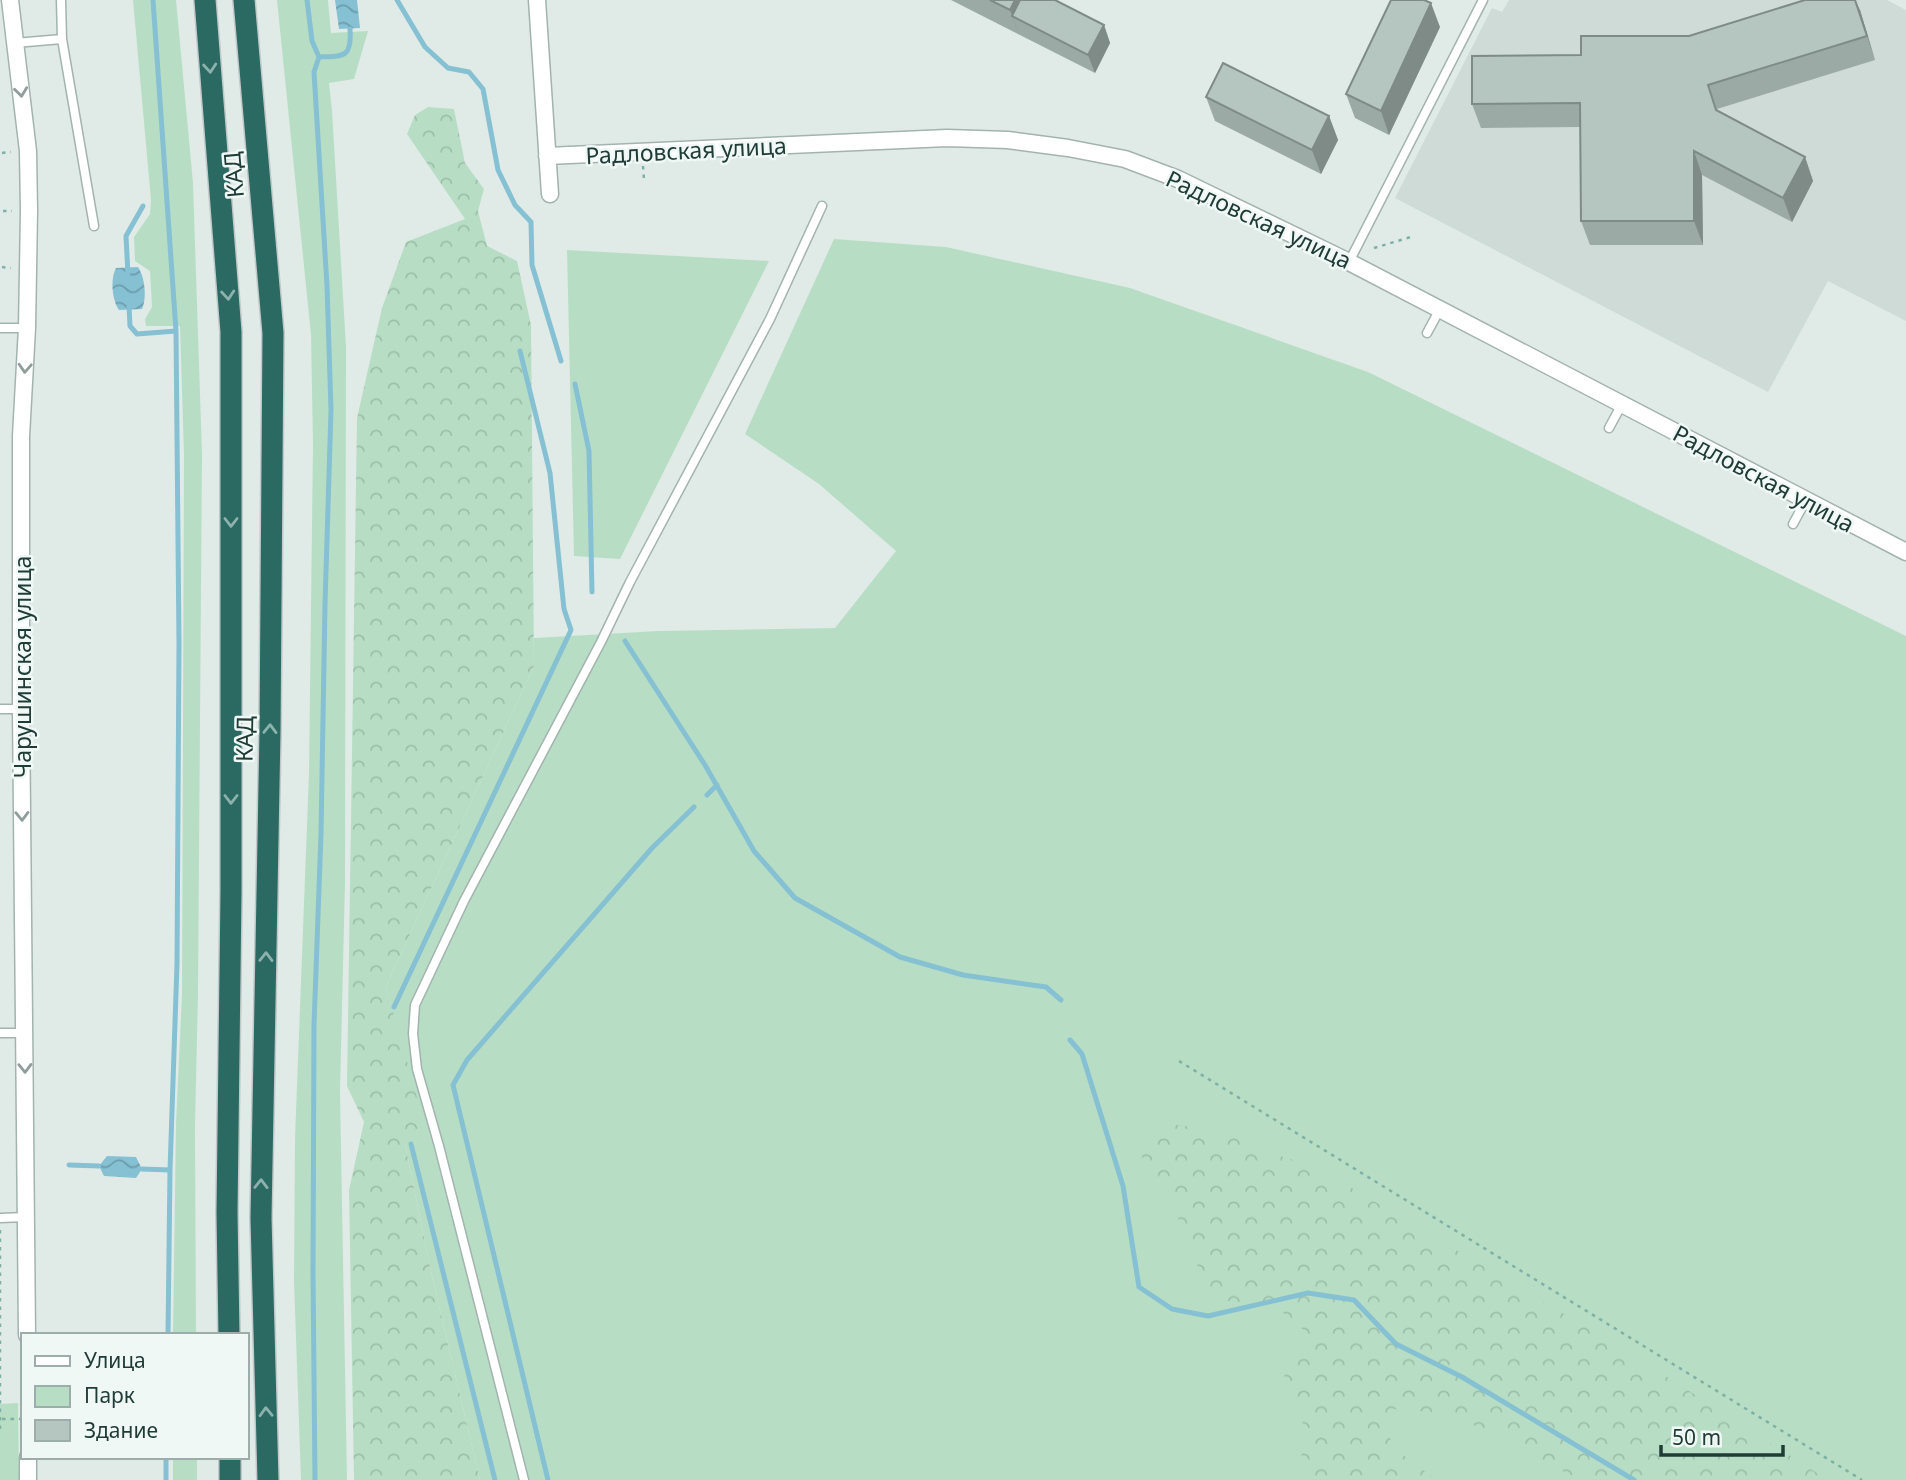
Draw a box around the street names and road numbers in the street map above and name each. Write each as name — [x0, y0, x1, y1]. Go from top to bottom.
street label: Радловская улица — [585, 129, 787, 171]
street label: КАД — [215, 151, 251, 199]
street label: Радловская улица — [1161, 162, 1357, 276]
street label: Радловская улица — [1668, 417, 1860, 539]
street label: Чарушинская улица — [6, 556, 38, 778]
street label: КАД — [228, 716, 260, 762]

